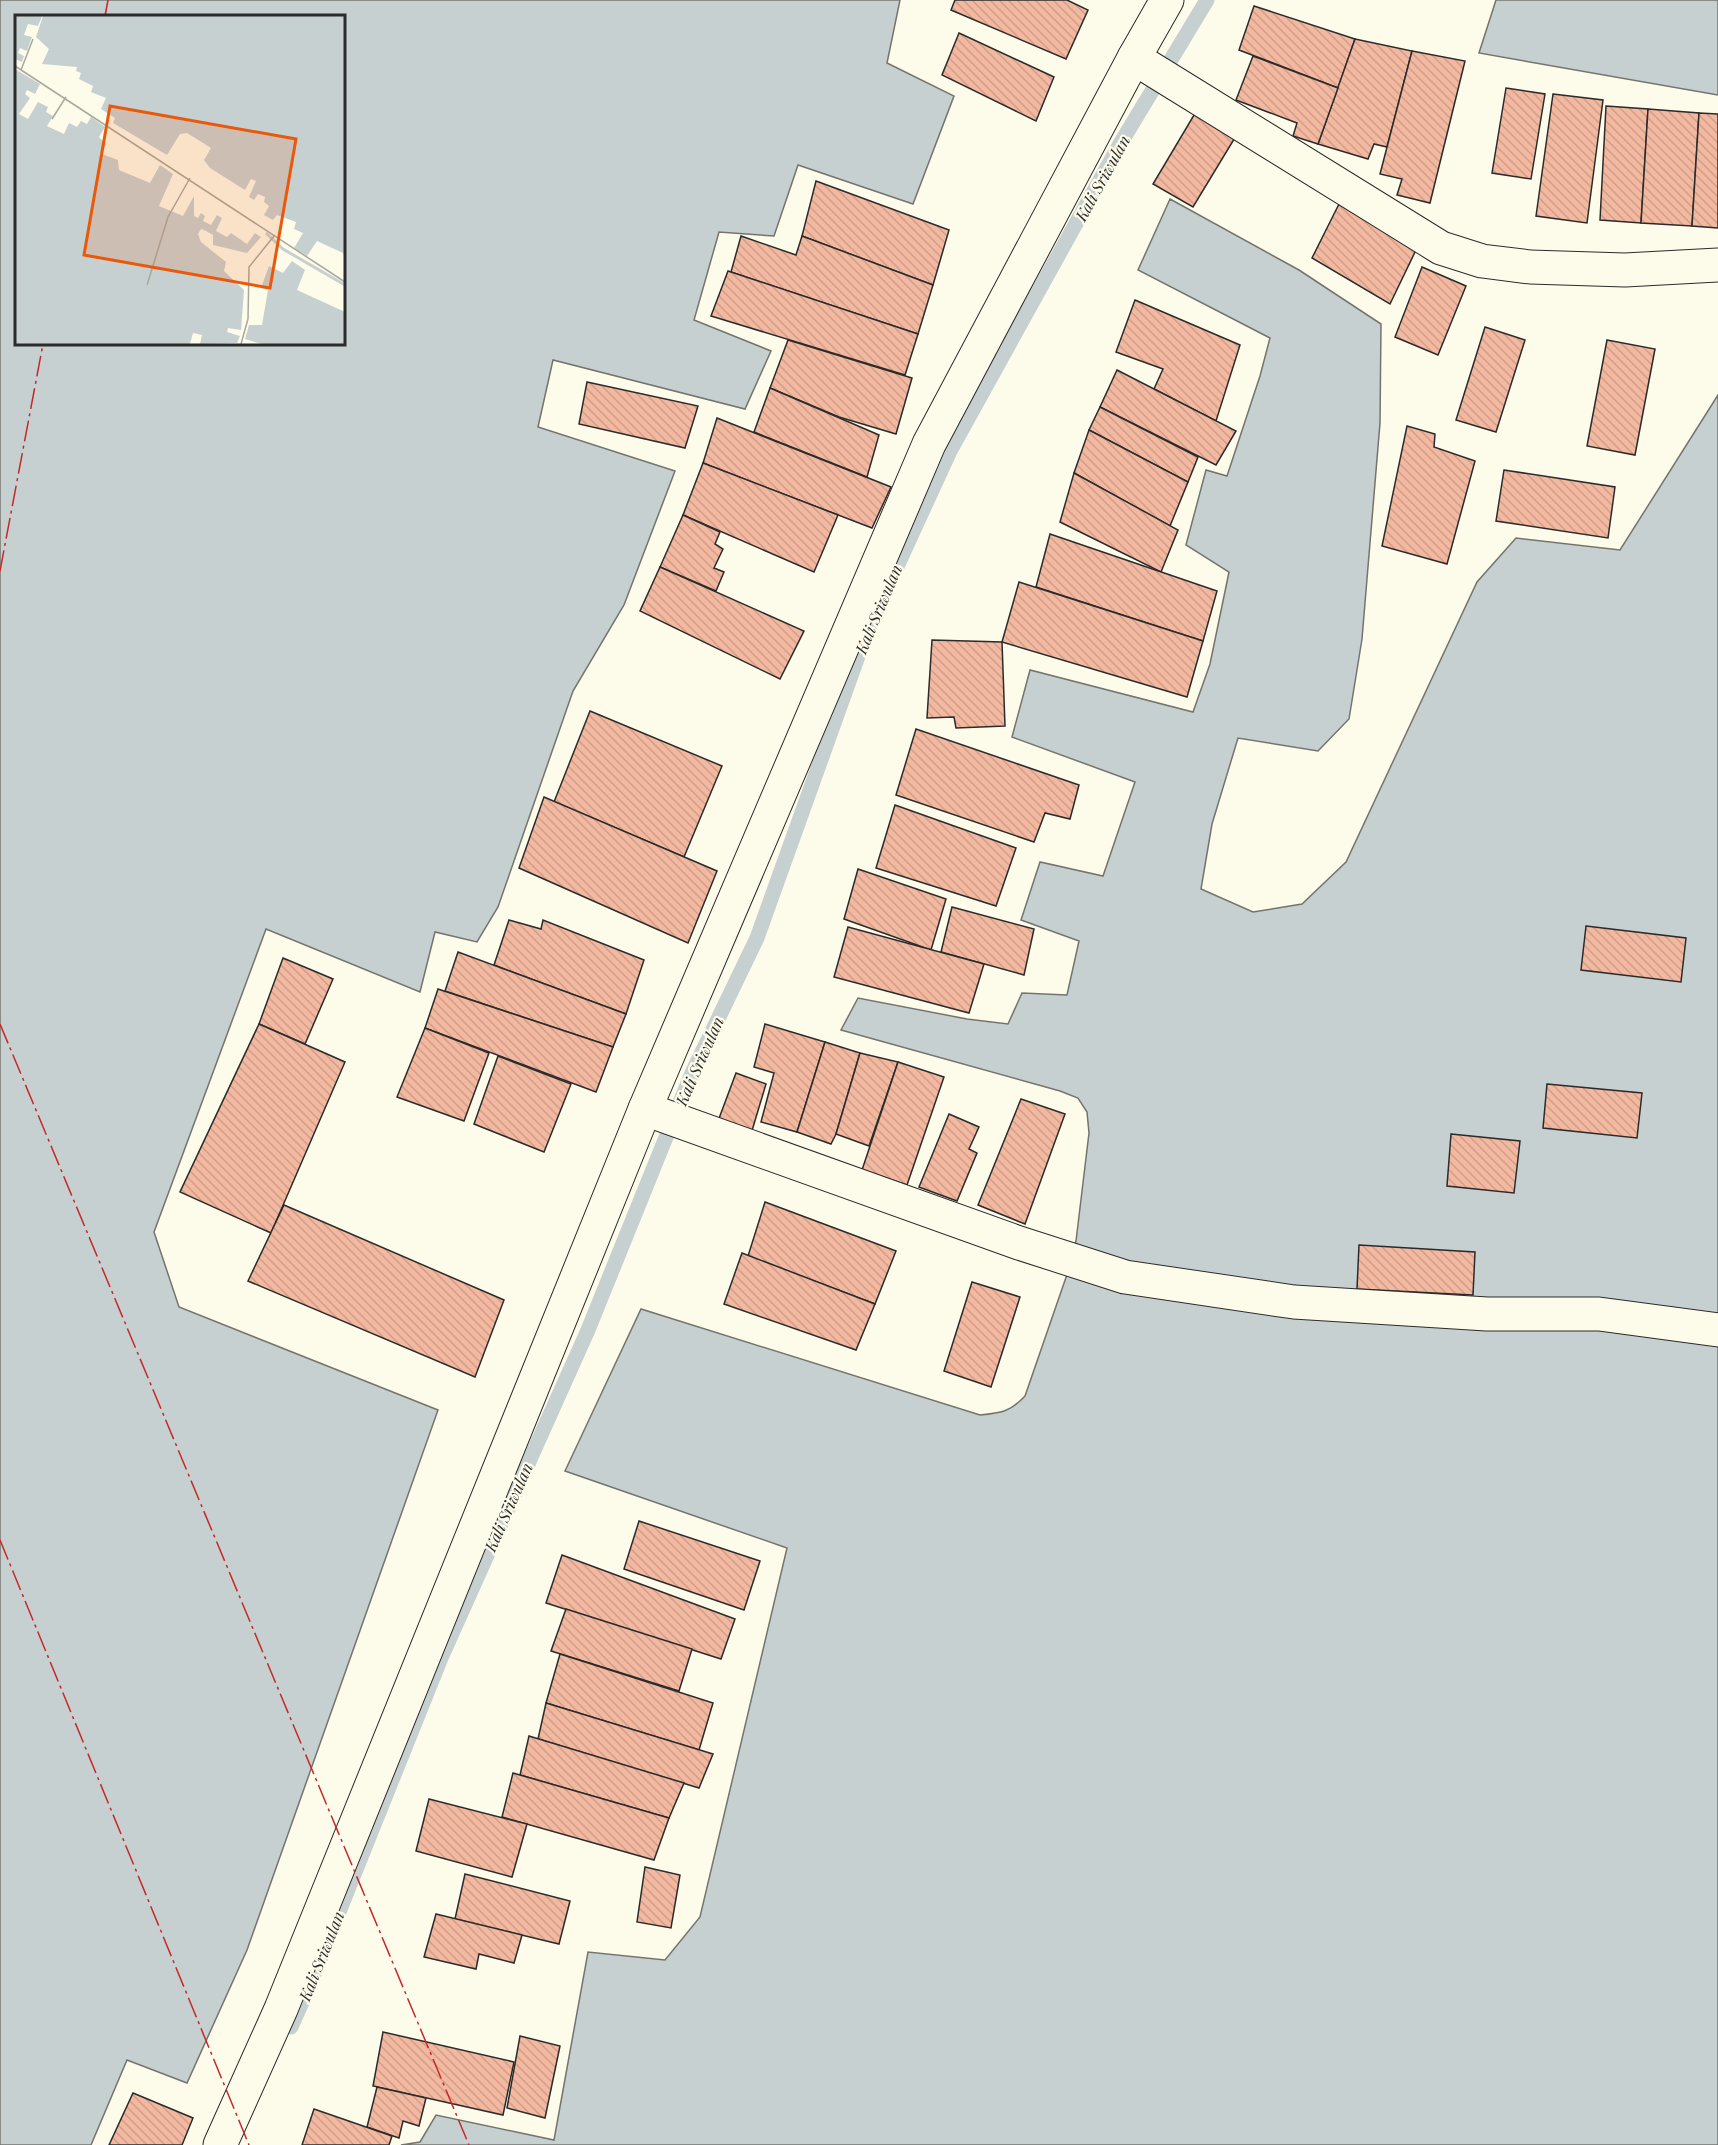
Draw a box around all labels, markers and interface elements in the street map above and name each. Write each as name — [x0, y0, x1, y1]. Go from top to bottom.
inset map — [15, 15, 345, 345]
water label: Kali Sriwulan — [1069, 131, 1134, 225]
water label: Kali Sriwulan — [849, 561, 906, 658]
water label: Kali Sriwulan — [670, 1013, 728, 1109]
water label: Kali Sriwulan — [479, 1459, 537, 1555]
water label: Kali Sriwulan — [293, 1908, 348, 2005]

